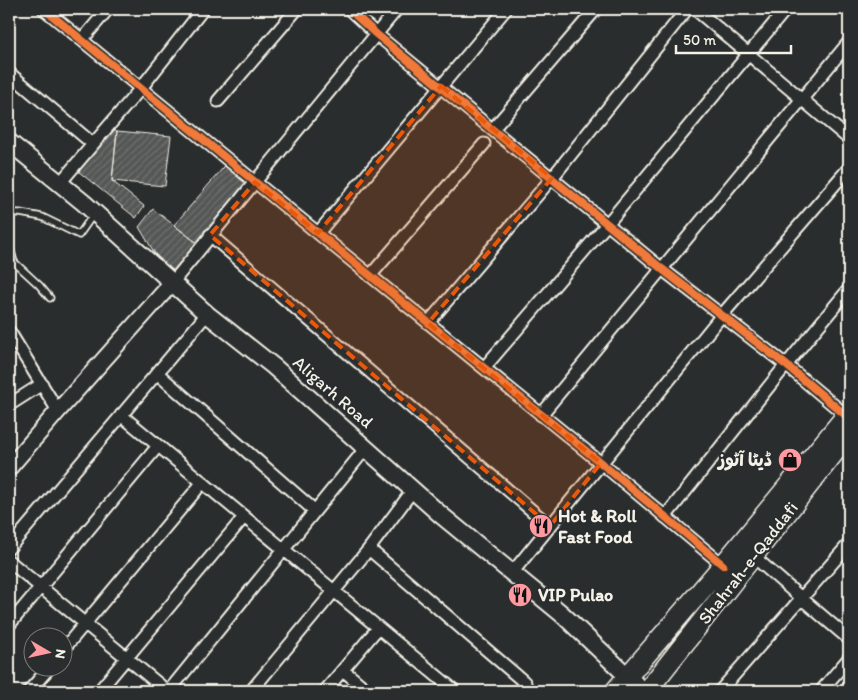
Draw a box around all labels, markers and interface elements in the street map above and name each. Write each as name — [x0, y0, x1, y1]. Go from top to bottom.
scale bar — [676, 22, 790, 54]
text: 50 m — [683, 31, 716, 49]
street label: Aligarh Road — [288, 351, 378, 433]
shop icon: ڈیٹا آٹوز — [777, 447, 803, 473]
place label: ڈیٹا آٹوز — [716, 449, 772, 471]
street label: Shahrah-e-Qaddafi — [693, 497, 803, 629]
place label: Hot & Roll Fast Food — [558, 505, 637, 548]
restaurant icon: Hot & Roll Fast Food — [528, 513, 554, 539]
restaurant icon: VIP Pulao — [507, 582, 533, 608]
place label: VIP Pulao — [538, 584, 613, 606]
north arrow — [22, 628, 72, 678]
text: N — [51, 648, 69, 660]

